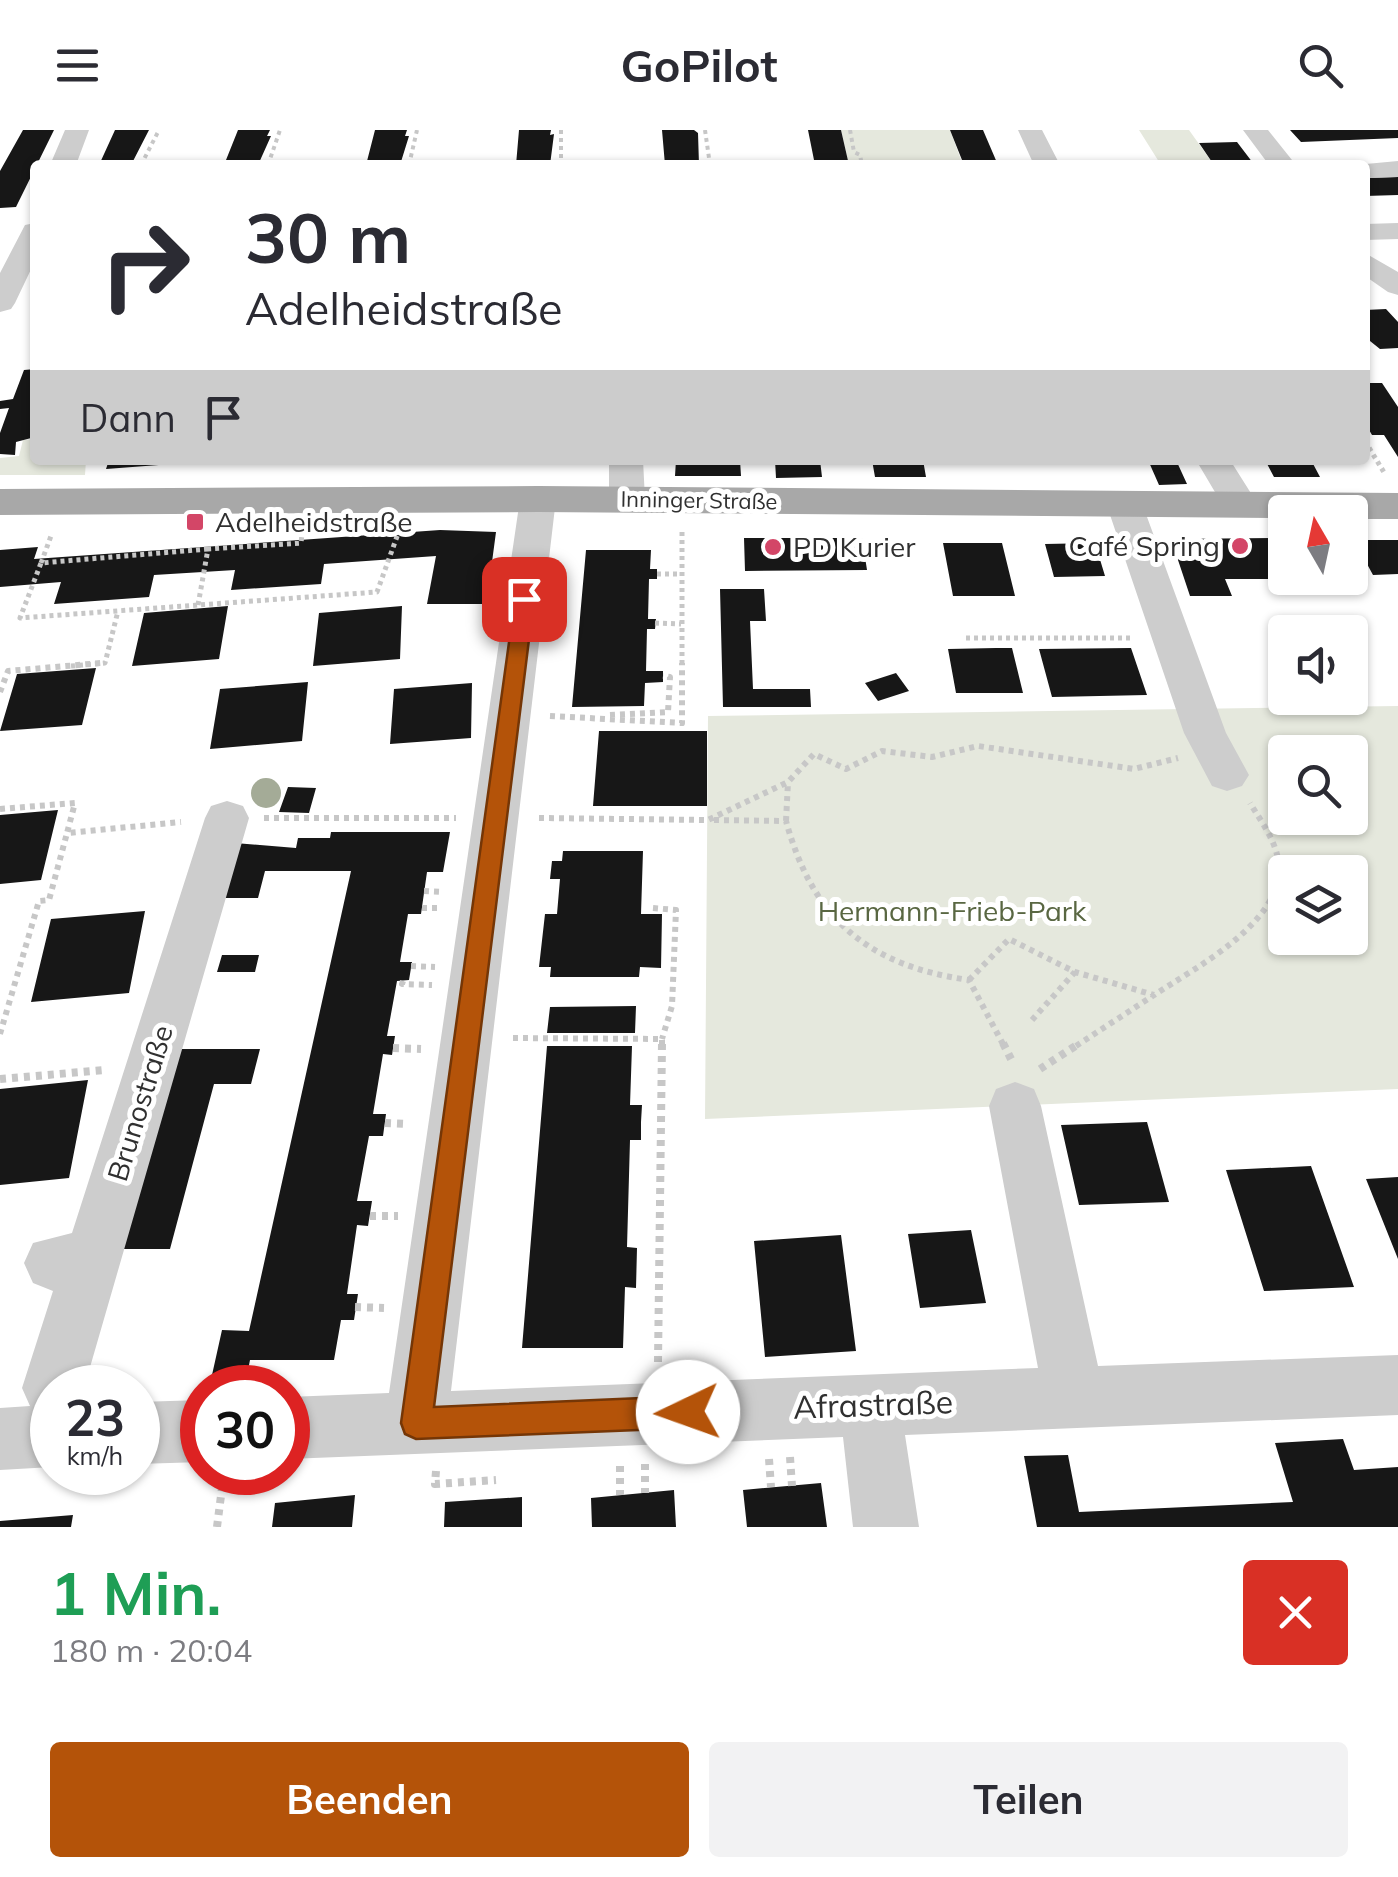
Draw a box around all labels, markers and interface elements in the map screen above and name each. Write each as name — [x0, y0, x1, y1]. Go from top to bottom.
text: GoPilot — [621, 37, 777, 93]
icon: menu — [50, 38, 105, 93]
icon: search — [1293, 38, 1348, 93]
text: 30 m — [245, 193, 411, 281]
icon: right — [80, 200, 210, 330]
text: Adelheidstraße — [245, 280, 563, 336]
icon: arrive — [196, 390, 251, 445]
text: Dann — [80, 394, 176, 442]
street label: Inninger Straße — [620, 485, 778, 515]
north arrow — [1268, 495, 1368, 595]
map controls — [1268, 495, 1368, 955]
place label: Adelheidstraße — [215, 504, 413, 539]
marker: Adelheidstraße — [184, 511, 206, 533]
place label: Café Spring — [1069, 528, 1220, 563]
place label: PD Kurier — [793, 529, 916, 564]
marker: Café Spring — [1229, 535, 1251, 557]
marker: PD Kurier — [762, 536, 784, 558]
pin — [482, 557, 567, 642]
icon: arrive — [497, 572, 552, 627]
button: sound — [1268, 615, 1368, 715]
button: search — [1268, 735, 1368, 835]
button: layers — [1268, 855, 1368, 955]
park label: Hermann-Frieb-Park — [818, 893, 1087, 928]
street label: Brunostraße — [99, 1021, 180, 1185]
position arrow — [636, 1360, 740, 1464]
speed limit sign: 30 — [180, 1365, 310, 1495]
street label: Afrastraße — [792, 1381, 954, 1427]
text: 23 — [65, 1386, 125, 1449]
text: km/h — [67, 1440, 123, 1471]
text: 1 Min. — [50, 1555, 221, 1630]
button: close — [1243, 1560, 1348, 1665]
text: 180 m · 20:04 — [50, 1630, 252, 1670]
button: Beenden — [50, 1742, 689, 1857]
button: Teilen — [709, 1742, 1348, 1857]

